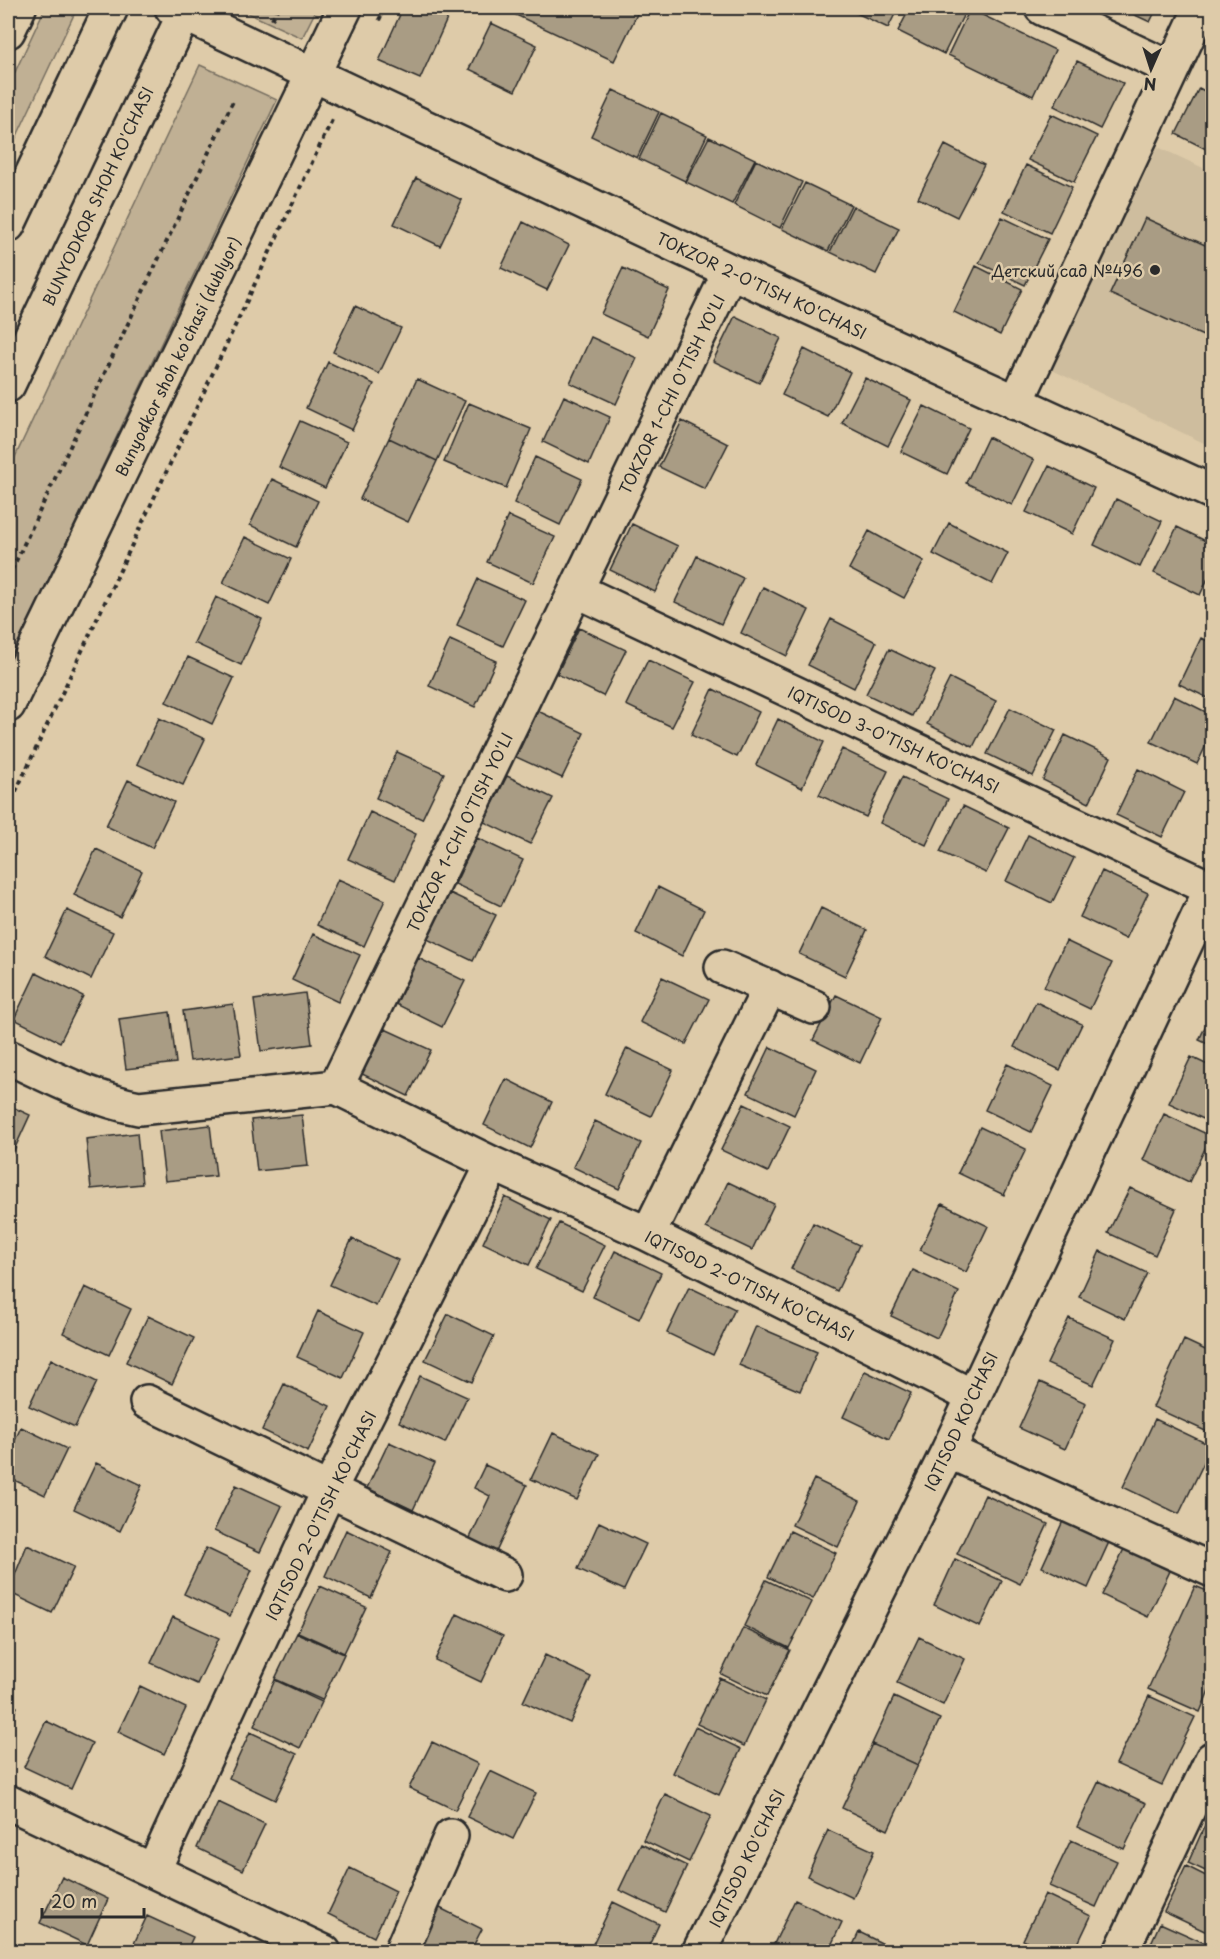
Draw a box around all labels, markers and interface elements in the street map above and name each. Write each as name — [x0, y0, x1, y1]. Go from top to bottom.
north arrow — [1121, 39, 1181, 99]
text: N — [1143, 73, 1157, 97]
street label: BUNYODKOR SHOH KO'CHASI — [35, 82, 159, 310]
street label: TOKZOR 2-O'TISH KO'CHASI — [653, 226, 871, 344]
street label: Bunyodkor shoh koʻchasi (dublyor) — [108, 232, 246, 480]
place label: Детский сад №496 — [991, 258, 1143, 282]
marker: Детский сад №496 — [1148, 263, 1162, 277]
street label: TOKZOR 1-CHI O'TISH YO'LI — [612, 290, 730, 498]
street label: IQTISOD 3-O'TISH KO'CHASI — [784, 679, 1004, 799]
street label: TOKZOR 1-CHI O'TISH YO'LI — [400, 728, 518, 936]
street label: IQTISOD 2-O'TISH KO'CHASI — [641, 1224, 859, 1346]
street label: IQTISOD KO'CHASI — [917, 1347, 1003, 1495]
street label: IQTISOD 2-O'TISH KO'CHASI — [259, 1406, 381, 1624]
street label: IQTISOD KO'CHASI — [702, 1785, 790, 1931]
scale bar — [42, 1881, 144, 1919]
text: 20 m — [51, 1887, 97, 1914]

